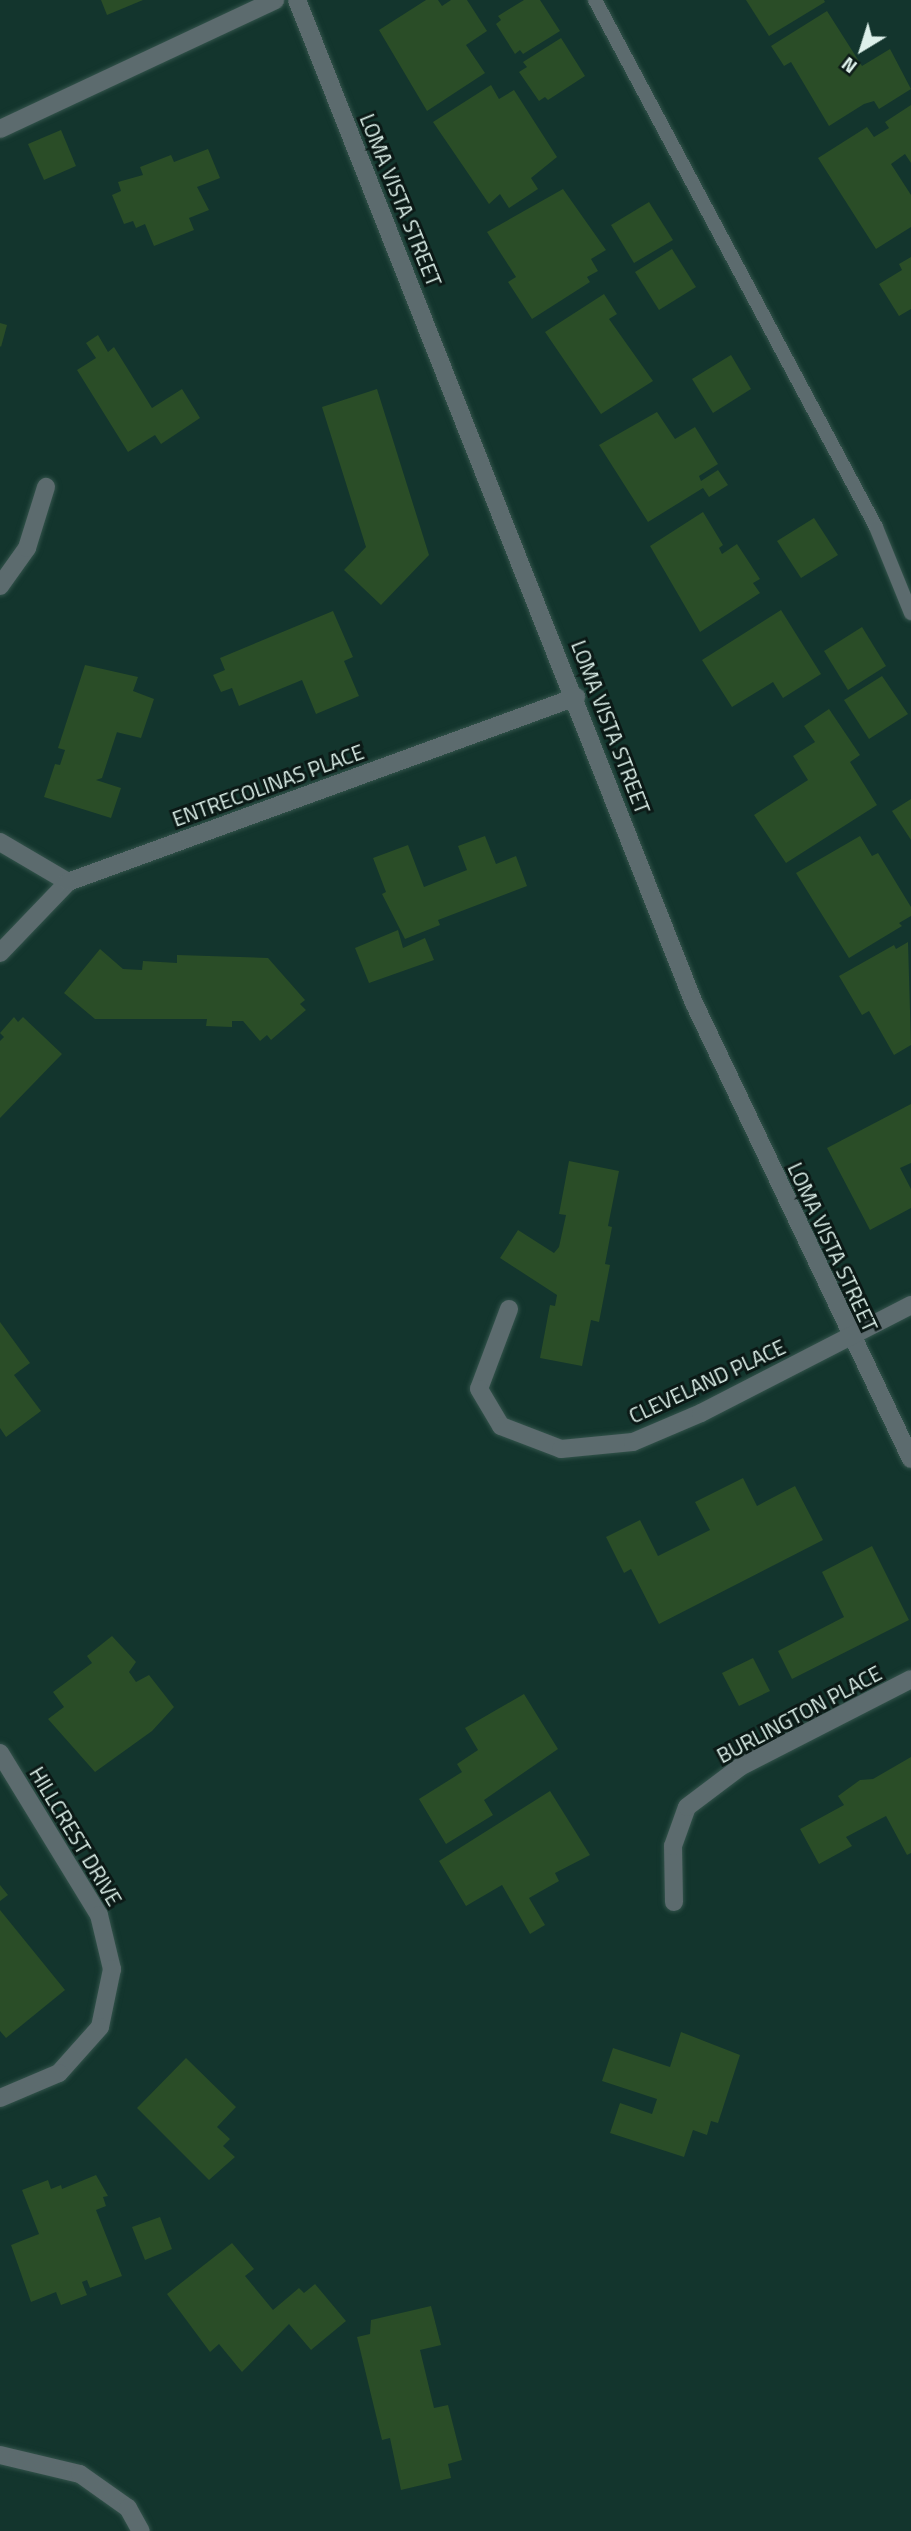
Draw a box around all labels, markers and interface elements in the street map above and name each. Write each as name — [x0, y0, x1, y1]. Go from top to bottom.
north arrow — [827, 14, 897, 84]
text: N — [835, 50, 863, 81]
street label: LOMA VISTA STREET — [355, 110, 447, 290]
street label: LOMA VISTA STREET — [566, 637, 656, 817]
street label: ENTRECOLINAS PLACE — [169, 739, 367, 831]
street label: LOMA VISTA STREET — [783, 1158, 883, 1336]
street label: CLEVELAND PLACE — [625, 1334, 789, 1428]
street label: BURLINGTON PLACE — [712, 1660, 886, 1768]
street label: HILLCREST DRIVE — [25, 1762, 127, 1910]

